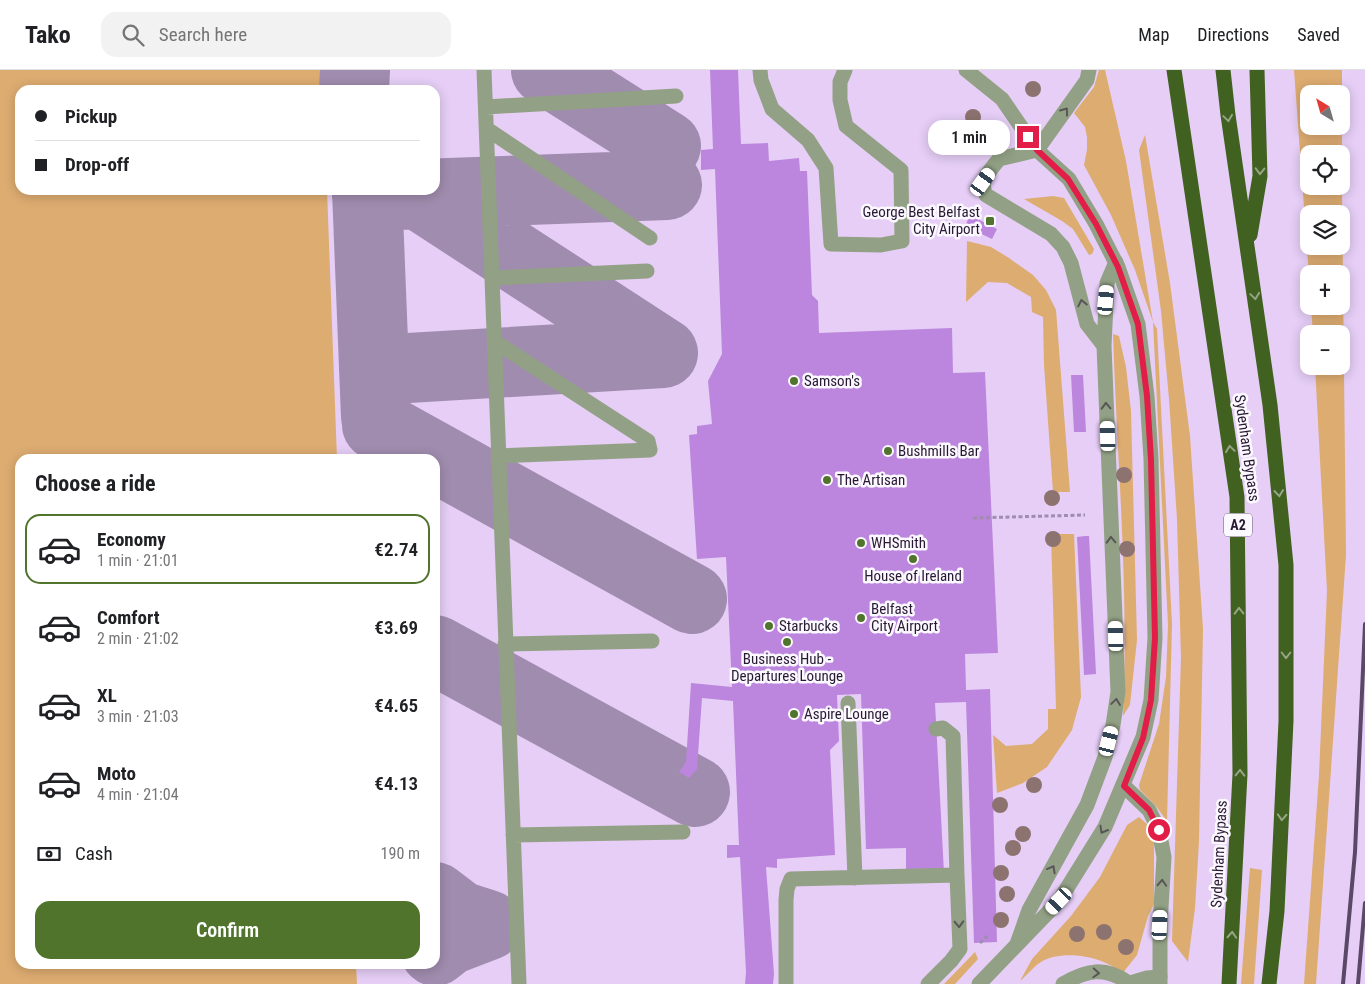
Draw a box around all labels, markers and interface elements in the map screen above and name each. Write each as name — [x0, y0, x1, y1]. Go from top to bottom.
search box — [101, 12, 451, 57]
text: Tako — [25, 21, 71, 49]
icon: search — [119, 21, 147, 49]
text: Search here — [159, 23, 247, 46]
text: Map — [1138, 24, 1169, 45]
text: Directions — [1197, 24, 1269, 45]
text: Saved — [1297, 24, 1340, 45]
north arrow — [1300, 85, 1350, 135]
map controls — [1300, 85, 1350, 375]
text: Pickup — [65, 105, 117, 128]
one-way arrow — [1059, 107, 1068, 117]
one-way arrow — [1223, 114, 1233, 123]
callout: 1 min — [928, 120, 1010, 154]
route end — [1017, 126, 1039, 148]
text: 1 min — [951, 128, 987, 147]
button: locate — [1300, 145, 1350, 195]
text: Drop-off — [65, 153, 129, 176]
car — [968, 165, 997, 199]
one-way arrow — [1255, 168, 1265, 175]
place label: George Best Belfast City Airport — [862, 203, 980, 238]
button: layers — [1300, 205, 1350, 255]
marker: George Best Belfast City Airport — [984, 215, 996, 227]
button: + — [1300, 265, 1350, 315]
car — [1097, 284, 1114, 316]
one-way arrow — [1249, 293, 1260, 301]
one-way arrow — [1077, 299, 1088, 308]
button: − — [1300, 325, 1350, 375]
place label: Samson's — [804, 372, 860, 390]
marker: Samson's — [788, 375, 800, 387]
street label: Sydenham Bypass — [1231, 393, 1263, 503]
one-way arrow — [1101, 402, 1112, 410]
car — [1099, 421, 1116, 451]
place label: Bushmills Bar — [898, 442, 980, 460]
one-way arrow — [1225, 444, 1236, 452]
marker: Bushmills Bar — [882, 445, 894, 457]
text: Choose a ride — [35, 471, 156, 496]
place label: The Artisan — [837, 471, 905, 489]
marker: The Artisan — [821, 474, 833, 486]
one-way arrow — [1273, 489, 1284, 497]
road number: A2 — [1224, 514, 1252, 536]
icon: car — [37, 527, 82, 572]
text: Economy — [97, 528, 166, 551]
place label: WHSmith — [871, 534, 926, 552]
one-way arrow — [1106, 535, 1117, 543]
marker: WHSmith — [855, 537, 867, 549]
text: €2.74 — [374, 538, 418, 561]
text: 1 min · 21:01 — [97, 551, 179, 570]
marker: House of Ireland — [907, 553, 919, 565]
place label: House of Ireland — [864, 567, 962, 585]
place label: Belfast City Airport — [871, 600, 938, 635]
icon: car — [37, 605, 82, 650]
text: Comfort — [97, 606, 160, 629]
one-way arrow — [1233, 606, 1244, 614]
marker: Belfast City Airport — [855, 612, 867, 624]
text: €3.69 — [374, 616, 418, 639]
place label: Starbucks — [779, 617, 838, 635]
marker: Starbucks — [763, 620, 775, 632]
car — [1107, 621, 1124, 651]
text: 2 min · 21:02 — [97, 629, 179, 648]
marker: Business Hub - Departures Lounge — [781, 636, 793, 648]
place label: Business Hub - Departures Lounge — [731, 650, 843, 685]
one-way arrow — [1281, 651, 1291, 659]
icon: car — [37, 683, 82, 728]
text: XL — [97, 684, 117, 707]
text: €4.65 — [374, 694, 418, 717]
one-way arrow — [1111, 698, 1121, 706]
place label: Aspire Lounge — [804, 705, 889, 723]
text: 3 min · 21:03 — [97, 707, 179, 726]
marker: Aspire Lounge — [788, 708, 800, 720]
car — [1098, 725, 1119, 757]
icon: car — [37, 761, 82, 806]
text: Moto — [97, 762, 136, 785]
one-way arrow — [1235, 769, 1245, 776]
text: €4.13 — [374, 772, 418, 795]
text: 4 min · 21:04 — [97, 785, 179, 804]
street label: Sydenham Bypass — [1207, 800, 1231, 908]
one-way arrow — [1276, 813, 1287, 821]
route start — [1148, 819, 1170, 841]
one-way arrow — [1099, 825, 1109, 834]
icon: cash — [35, 840, 63, 868]
text: Cash — [75, 842, 113, 865]
text: 190 m — [381, 844, 420, 863]
one-way arrow — [1046, 865, 1056, 874]
one-way arrow — [1157, 879, 1168, 887]
car — [1043, 885, 1074, 917]
button: Confirm — [35, 901, 420, 959]
car — [1151, 910, 1168, 940]
one-way arrow — [953, 920, 964, 928]
one-way arrow — [1226, 931, 1237, 939]
one-way arrow — [1092, 967, 1100, 978]

